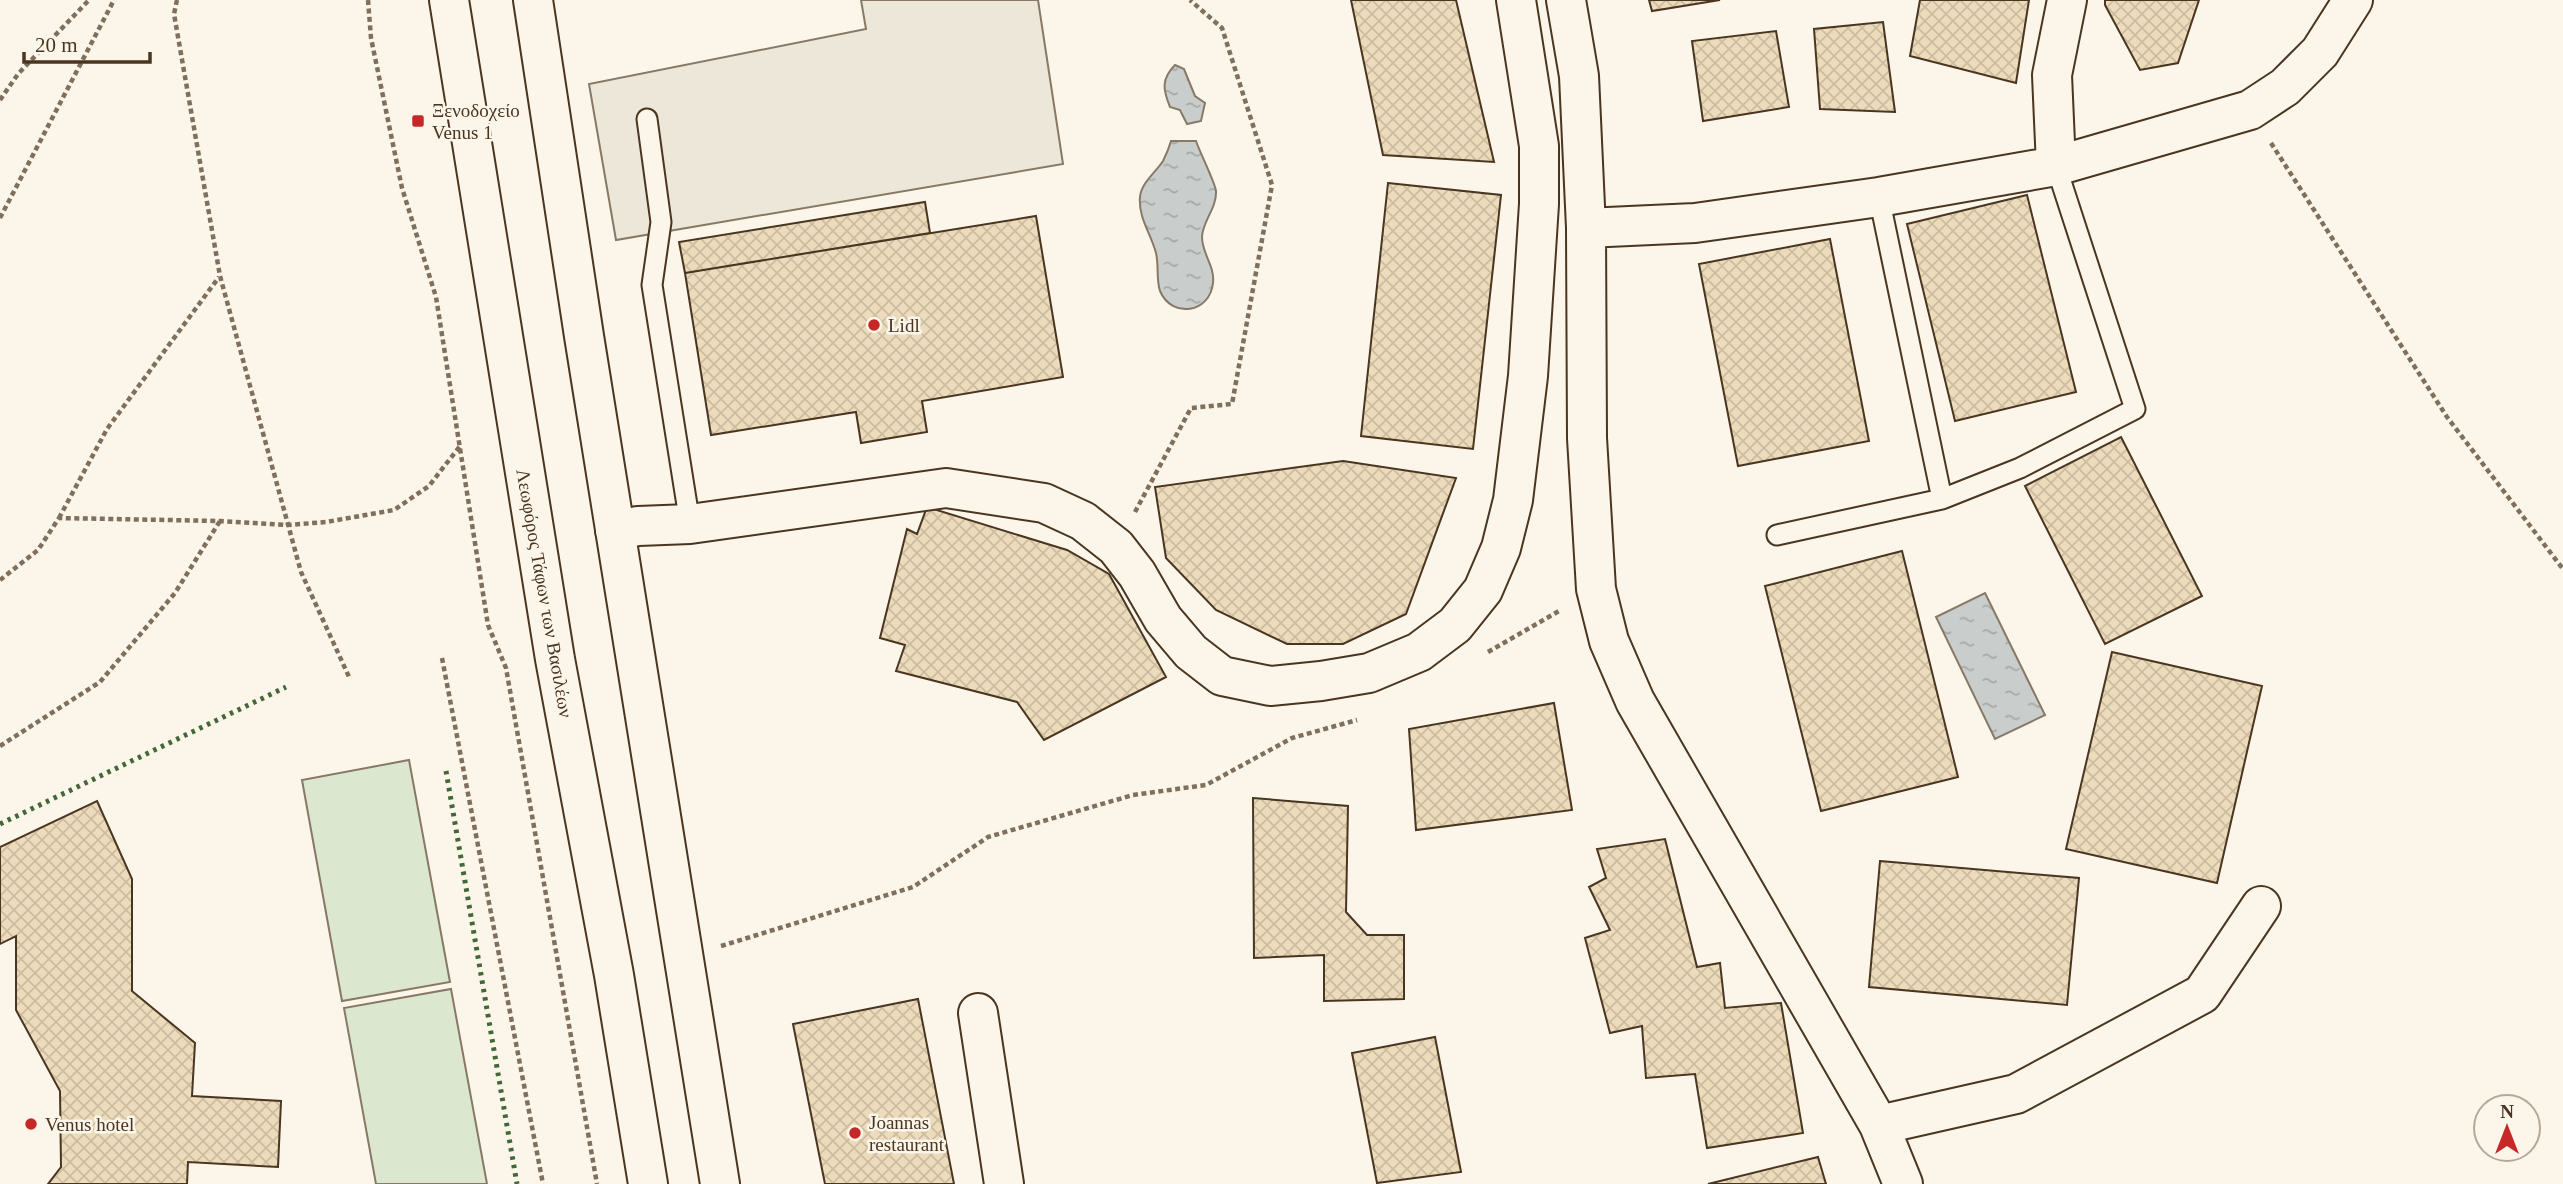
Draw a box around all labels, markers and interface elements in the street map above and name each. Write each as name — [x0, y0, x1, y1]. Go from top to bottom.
scale bar — [24, 21, 150, 65]
text: 20 m — [35, 33, 78, 57]
place label: Ξενοδοχείο Venus 1 — [432, 100, 520, 143]
marker: Ξενοδοχείο Venus 1 — [410, 113, 426, 129]
place label: Lidl — [888, 315, 920, 336]
marker: Lidl — [866, 317, 882, 333]
street label: Λεωφόρος Τάφων των Βασιλέων — [512, 467, 577, 720]
north arrow — [2472, 1093, 2542, 1163]
text: N — [2500, 1101, 2514, 1122]
place label: Joannas restaurant — [869, 1112, 945, 1155]
place label: Venus hotel — [45, 1114, 134, 1135]
marker: Venus hotel — [23, 1116, 39, 1132]
marker: Joannas restaurant — [847, 1125, 863, 1141]

